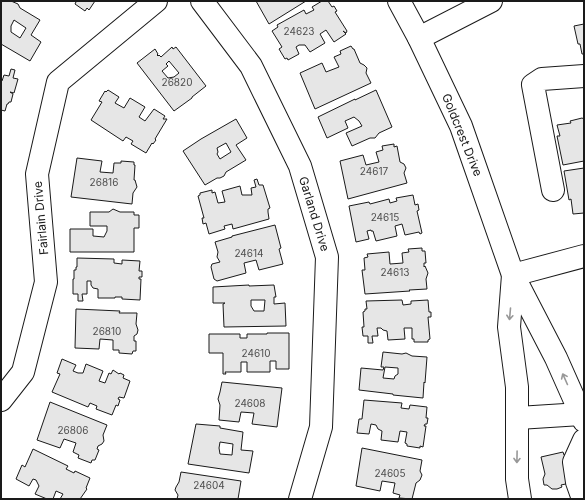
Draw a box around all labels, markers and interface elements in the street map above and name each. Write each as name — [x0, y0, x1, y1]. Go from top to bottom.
house number: 24623 — [284, 25, 314, 37]
house number: 26820 — [162, 76, 192, 88]
street label: Goldcrest Drive — [439, 91, 486, 178]
house number: 24617 — [360, 165, 388, 177]
street label: Garland Drive — [296, 175, 333, 253]
house number: 26816 — [90, 176, 118, 188]
street label: Fairlain Drive — [30, 181, 51, 256]
house number: 24615 — [371, 211, 399, 223]
house number: 24614 — [234, 247, 264, 259]
house number: 24613 — [381, 266, 409, 278]
one-way arrow — [506, 307, 513, 320]
house number: 26810 — [93, 325, 121, 337]
house number: 24610 — [242, 347, 270, 359]
one-way arrow — [561, 373, 568, 385]
house number: 24608 — [234, 397, 266, 409]
house number: 26806 — [58, 424, 89, 436]
one-way arrow — [513, 450, 521, 463]
house number: 24605 — [375, 467, 406, 479]
house number: 24604 — [193, 479, 225, 491]

